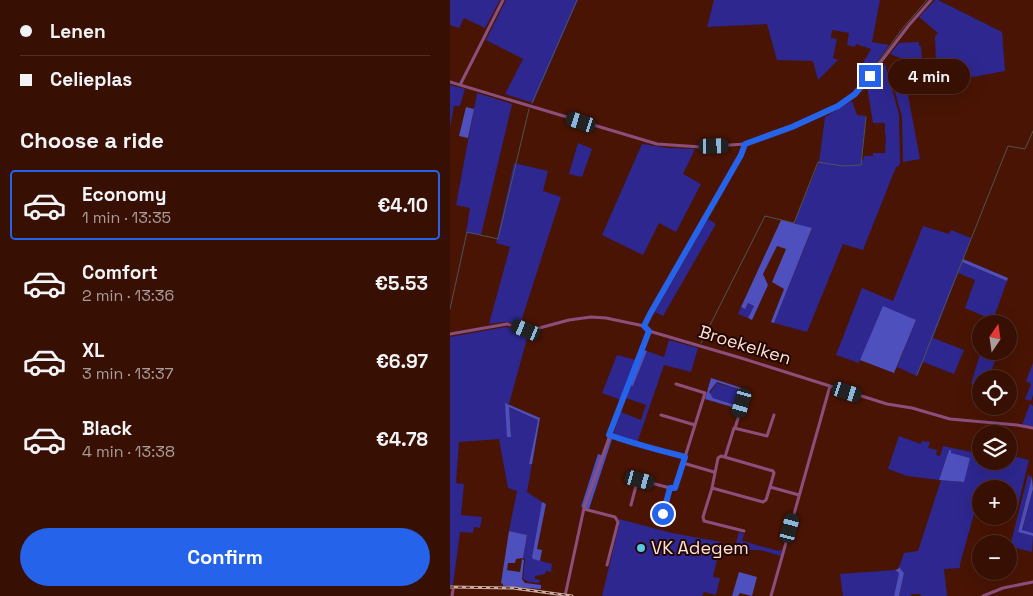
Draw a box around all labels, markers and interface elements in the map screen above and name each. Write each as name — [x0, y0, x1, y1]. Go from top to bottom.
text: Lenen — [50, 19, 106, 44]
callout: 4 min — [888, 58, 970, 94]
route end — [859, 65, 881, 87]
text: 4 min — [908, 66, 950, 87]
text: Celieplas — [50, 67, 132, 92]
car — [564, 110, 597, 134]
text: Choose a ride — [20, 126, 164, 154]
car — [698, 138, 729, 154]
text: Economy — [82, 182, 166, 207]
icon: car — [22, 183, 67, 228]
text: €4.10 — [377, 193, 428, 218]
text: 1 min · 13:35 — [82, 207, 171, 228]
text: Comfort — [82, 260, 158, 285]
icon: car — [22, 261, 67, 306]
text: €5.53 — [375, 271, 428, 296]
text: 2 min · 13:36 — [82, 285, 174, 306]
north arrow — [972, 315, 1018, 360]
map controls — [972, 315, 1017, 580]
car — [509, 317, 542, 343]
street label: Broekelken — [696, 320, 794, 369]
text: XL — [82, 338, 105, 363]
icon: car — [22, 339, 67, 384]
text: €6.97 — [376, 349, 428, 374]
text: 3 min · 13:37 — [82, 363, 174, 384]
button: locate — [972, 370, 1017, 415]
car — [830, 380, 863, 404]
car — [730, 387, 753, 419]
text: Black — [82, 416, 132, 441]
icon: car — [22, 417, 67, 462]
button: layers — [972, 425, 1017, 470]
text: €4.78 — [376, 427, 428, 452]
text: 4 min · 13:38 — [82, 441, 175, 462]
car — [623, 469, 656, 491]
button: + — [972, 480, 1017, 525]
route start — [652, 503, 674, 525]
car — [778, 512, 801, 544]
button: Confirm — [20, 528, 430, 586]
button: − — [972, 535, 1017, 580]
place label: VK Adegem — [651, 536, 749, 559]
marker: VK Adegem — [635, 542, 647, 554]

